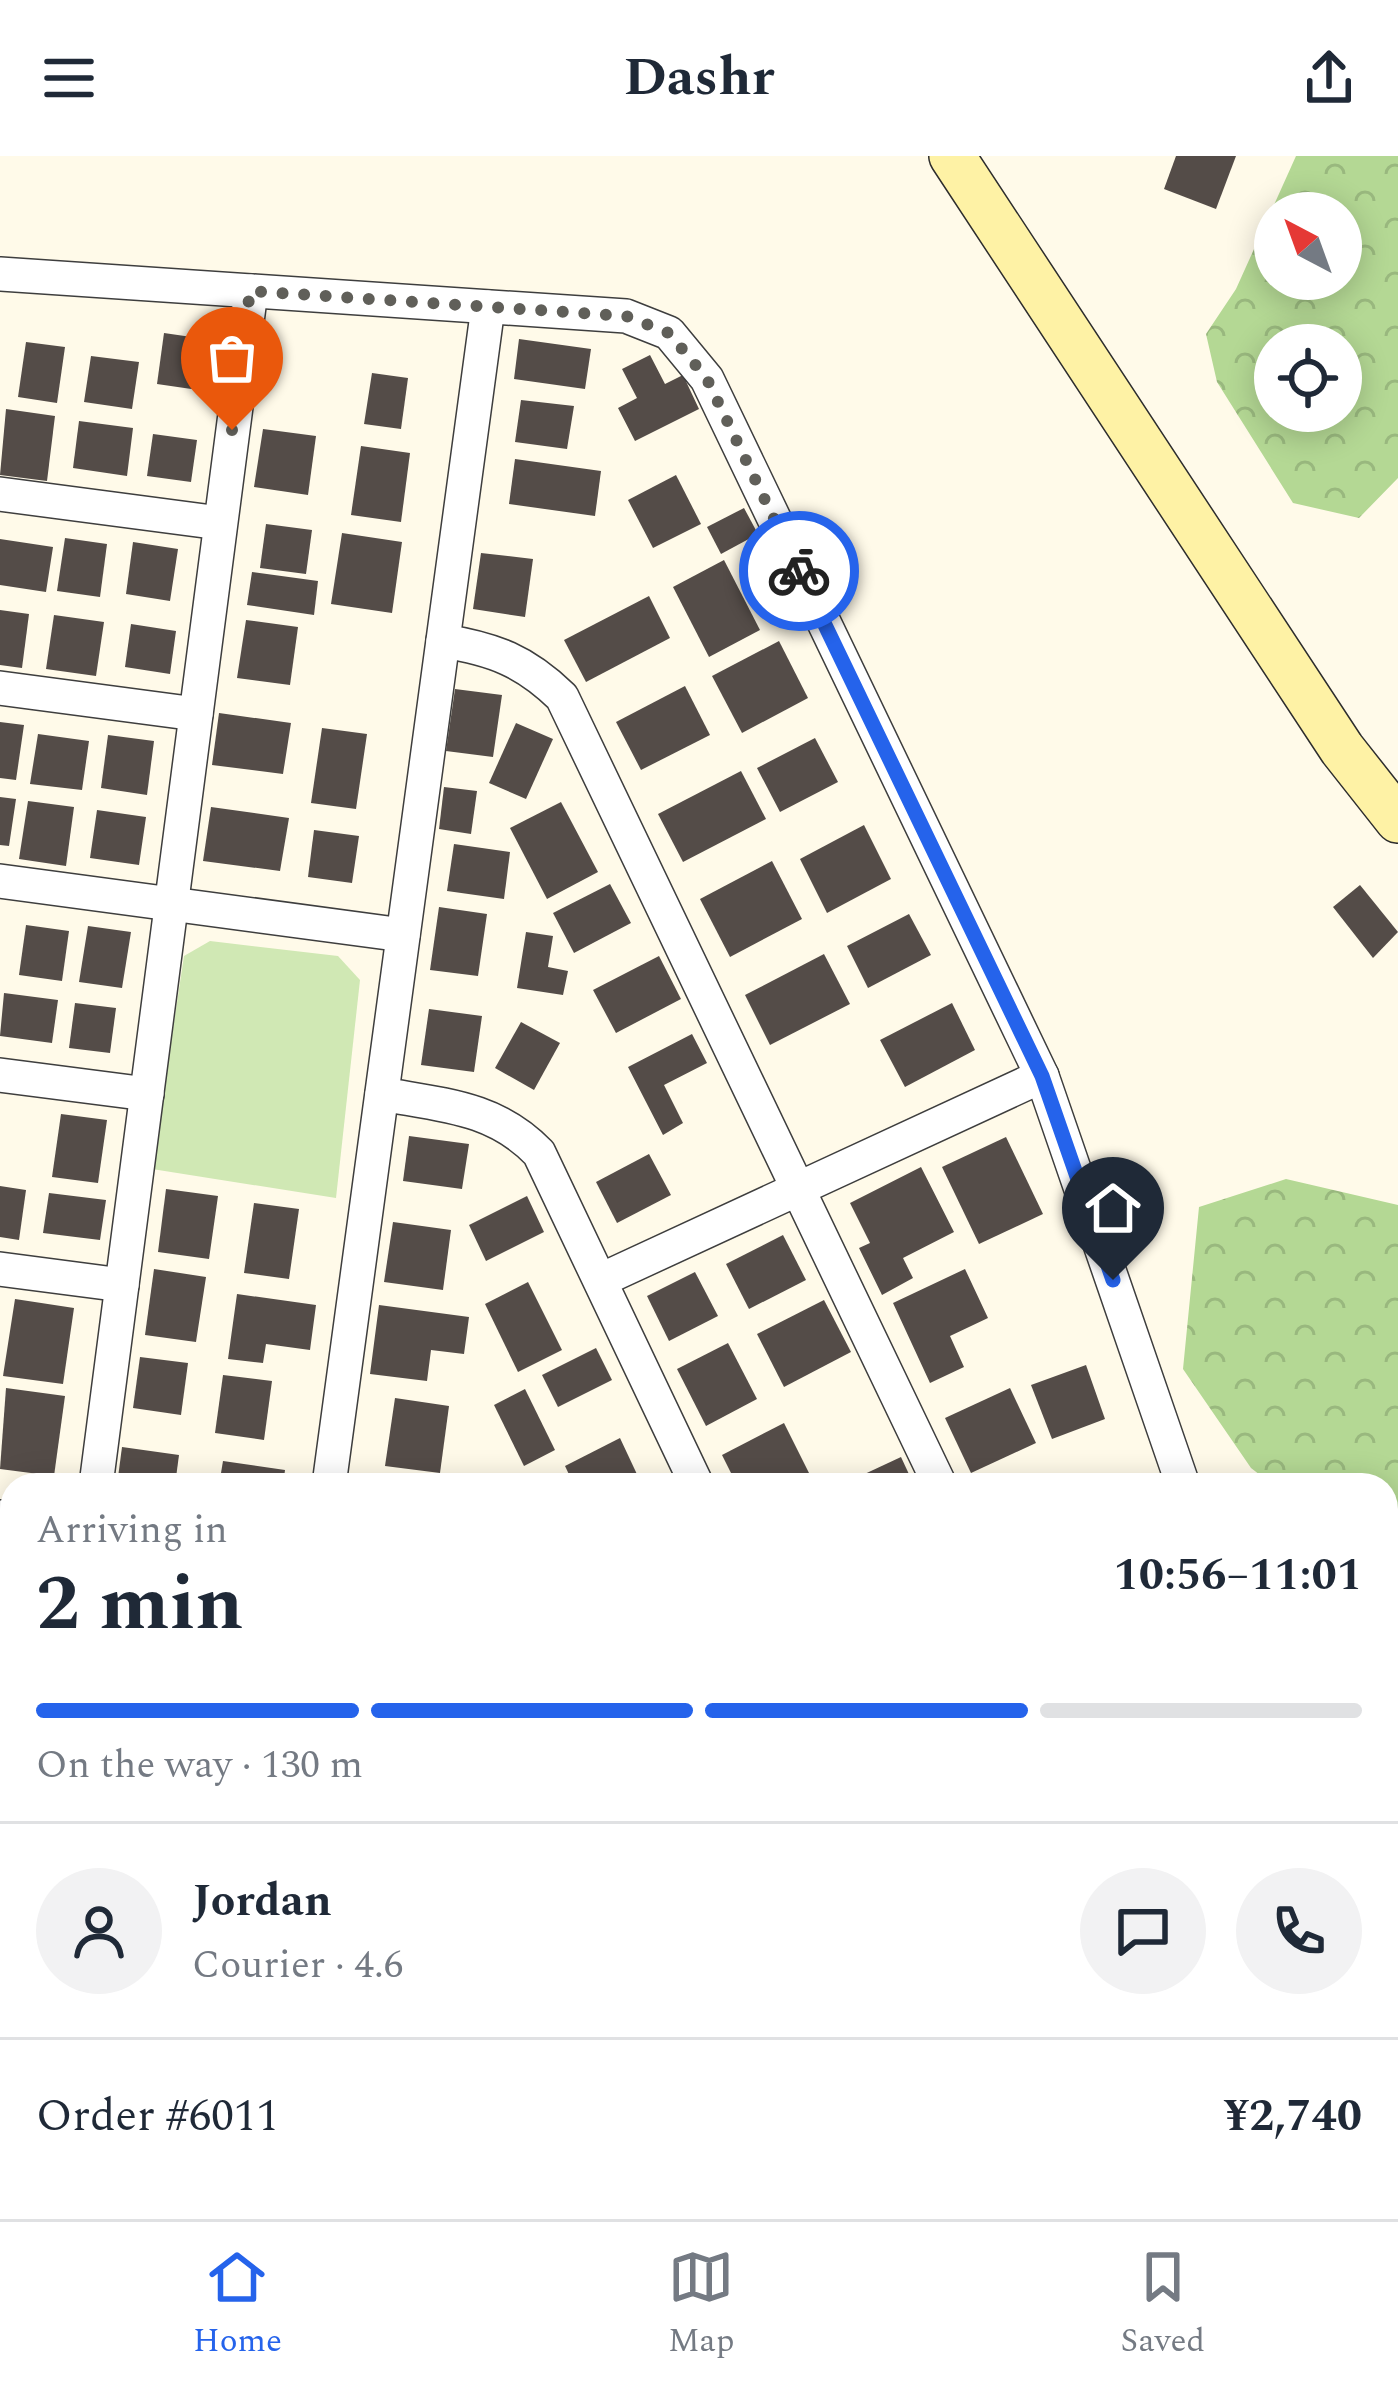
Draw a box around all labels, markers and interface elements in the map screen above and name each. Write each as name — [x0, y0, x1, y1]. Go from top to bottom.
text: Dashr — [623, 37, 775, 119]
icon: menu — [36, 45, 102, 111]
icon: share — [1296, 45, 1362, 111]
north arrow — [1254, 192, 1362, 300]
map controls — [1254, 192, 1362, 432]
pin — [181, 307, 283, 430]
button: locate — [1254, 324, 1362, 432]
icon: bag — [199, 325, 265, 391]
courier — [739, 511, 859, 631]
icon: bike — [766, 538, 832, 604]
pin — [1062, 1157, 1164, 1280]
icon: home — [1080, 1175, 1146, 1241]
text: Arriving in — [36, 1501, 228, 1560]
text: 10:56–11:01 — [1113, 1541, 1362, 1610]
text: 2 min — [36, 1545, 244, 1664]
text: On the way · 130 m — [36, 1736, 363, 1795]
text: Jordan — [192, 1867, 332, 1936]
button: person — [36, 1868, 162, 1994]
button: chat — [1080, 1868, 1206, 1994]
button: phone — [1236, 1868, 1362, 1994]
text: Courier · 4.6 — [192, 1936, 403, 1995]
text: Order #6011 — [36, 2082, 279, 2151]
text: ¥2,740 — [1224, 2082, 1362, 2151]
tab: Home — [193, 2244, 282, 2366]
tab: Map — [668, 2244, 734, 2366]
tab: Saved — [1120, 2244, 1205, 2366]

